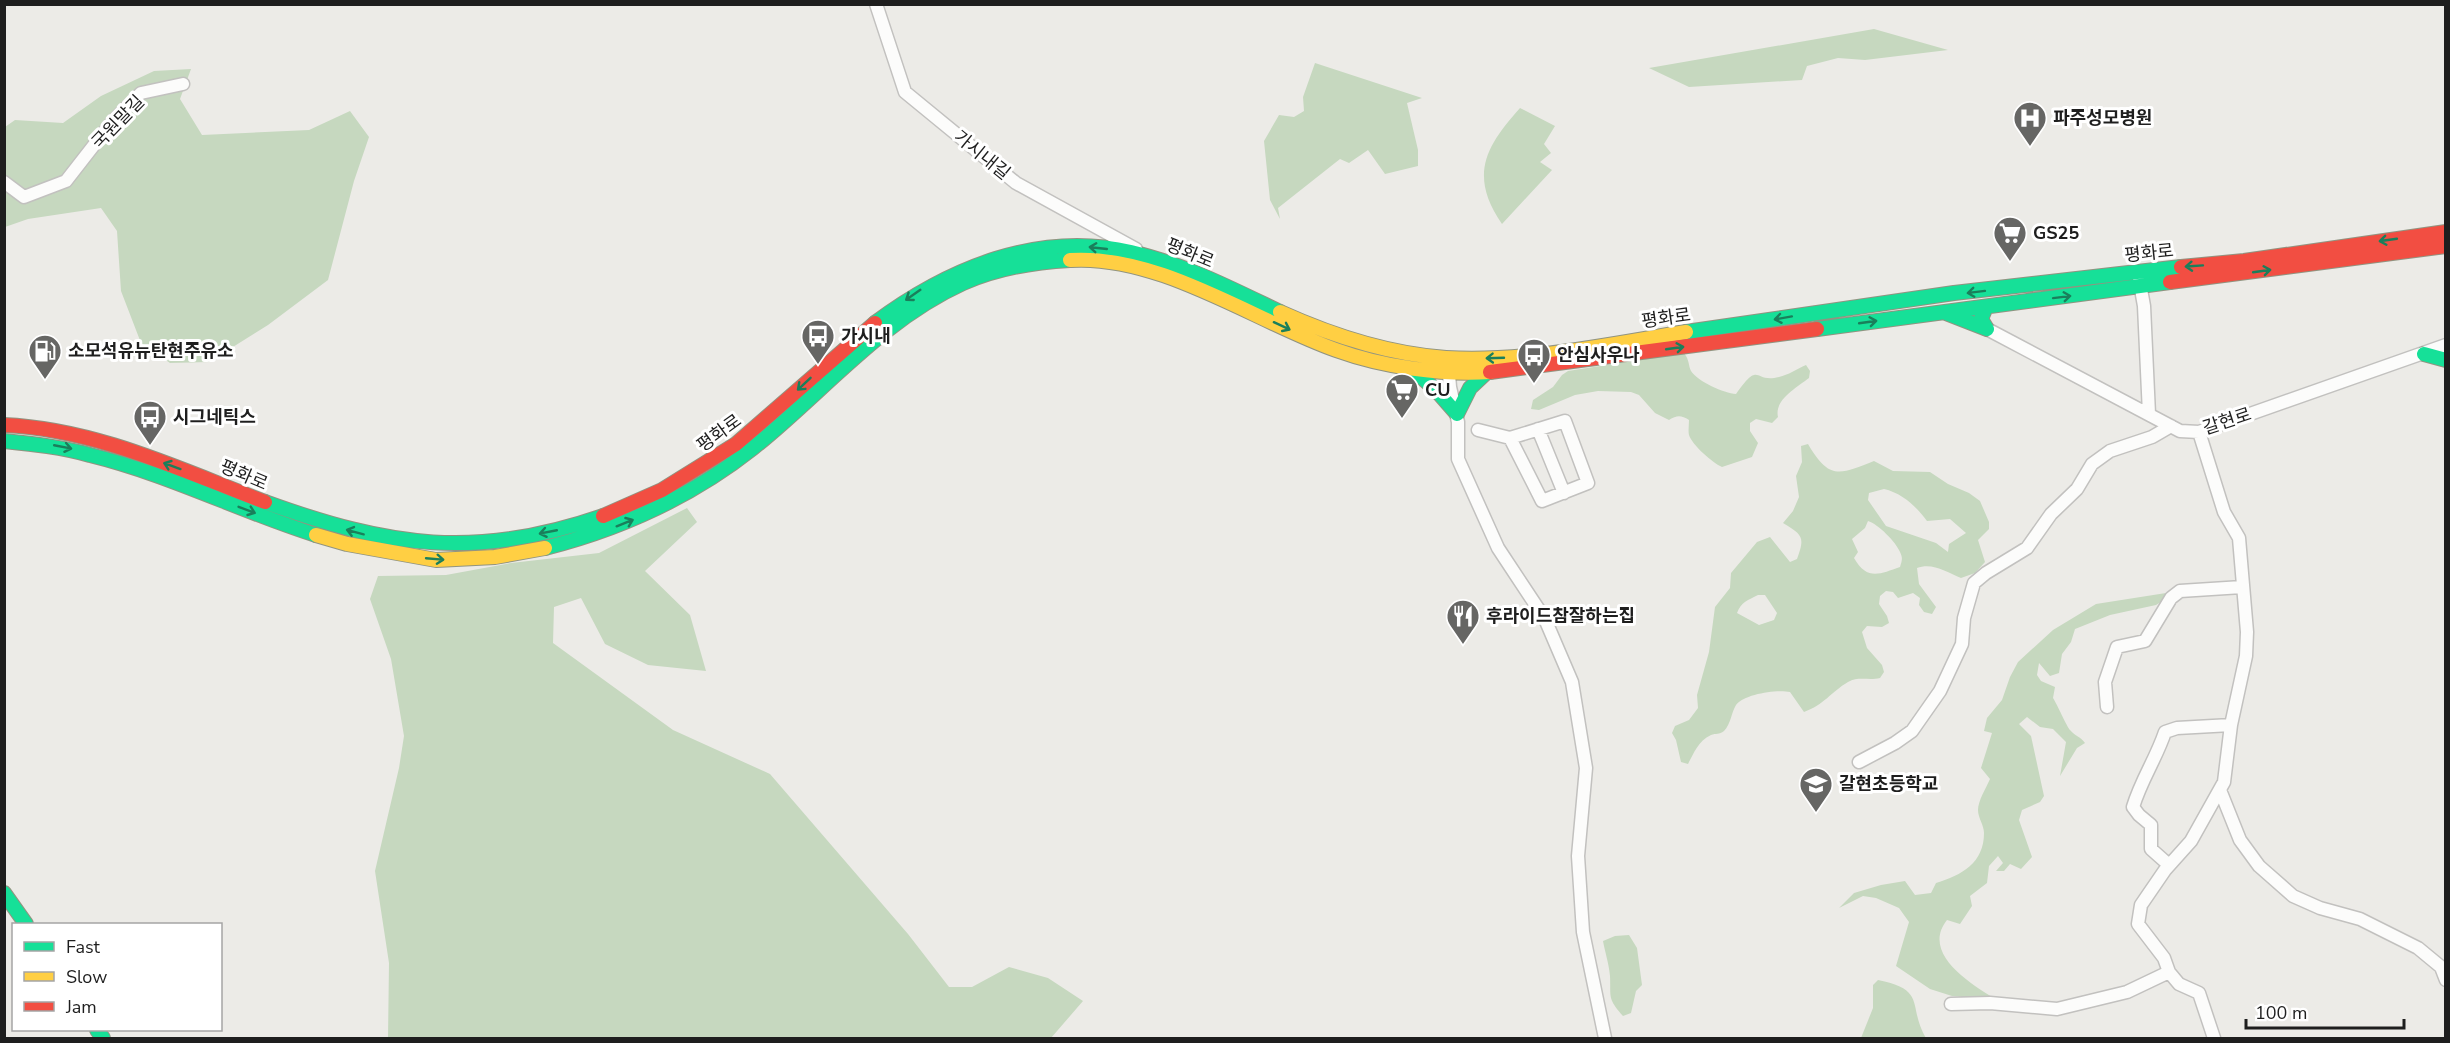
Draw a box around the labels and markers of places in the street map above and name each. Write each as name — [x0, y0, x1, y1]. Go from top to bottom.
hospital icon: 파주성모병원 — [2012, 100, 2048, 147]
place label: 파주성모병원 — [2053, 106, 2152, 130]
supermarket icon: GS25 — [1992, 215, 2028, 262]
place label: GS25 — [2033, 221, 2079, 245]
bus stop icon: 가시내 — [800, 318, 836, 365]
place label: 가시내 — [841, 324, 891, 348]
fuel station icon: 소모석유뉴탄현주유소 — [27, 333, 63, 380]
bus stop icon: 안심사우나 — [1516, 337, 1552, 384]
place label: 소모석유뉴탄현주유소 — [68, 339, 234, 363]
place label: 안심사우나 — [1557, 343, 1640, 367]
supermarket icon: CU — [1384, 372, 1420, 419]
place label: CU — [1425, 378, 1451, 402]
bus stop icon: 시그네틱스 — [132, 399, 168, 446]
place label: 시그네틱스 — [173, 405, 256, 429]
restaurant icon: 후라이드참잘하는집 — [1445, 598, 1481, 645]
place label: 후라이드참잘하는집 — [1486, 604, 1635, 628]
school or university icon: 갈현초등학교 — [1798, 766, 1834, 813]
place label: 갈현초등학교 — [1839, 772, 1938, 796]

